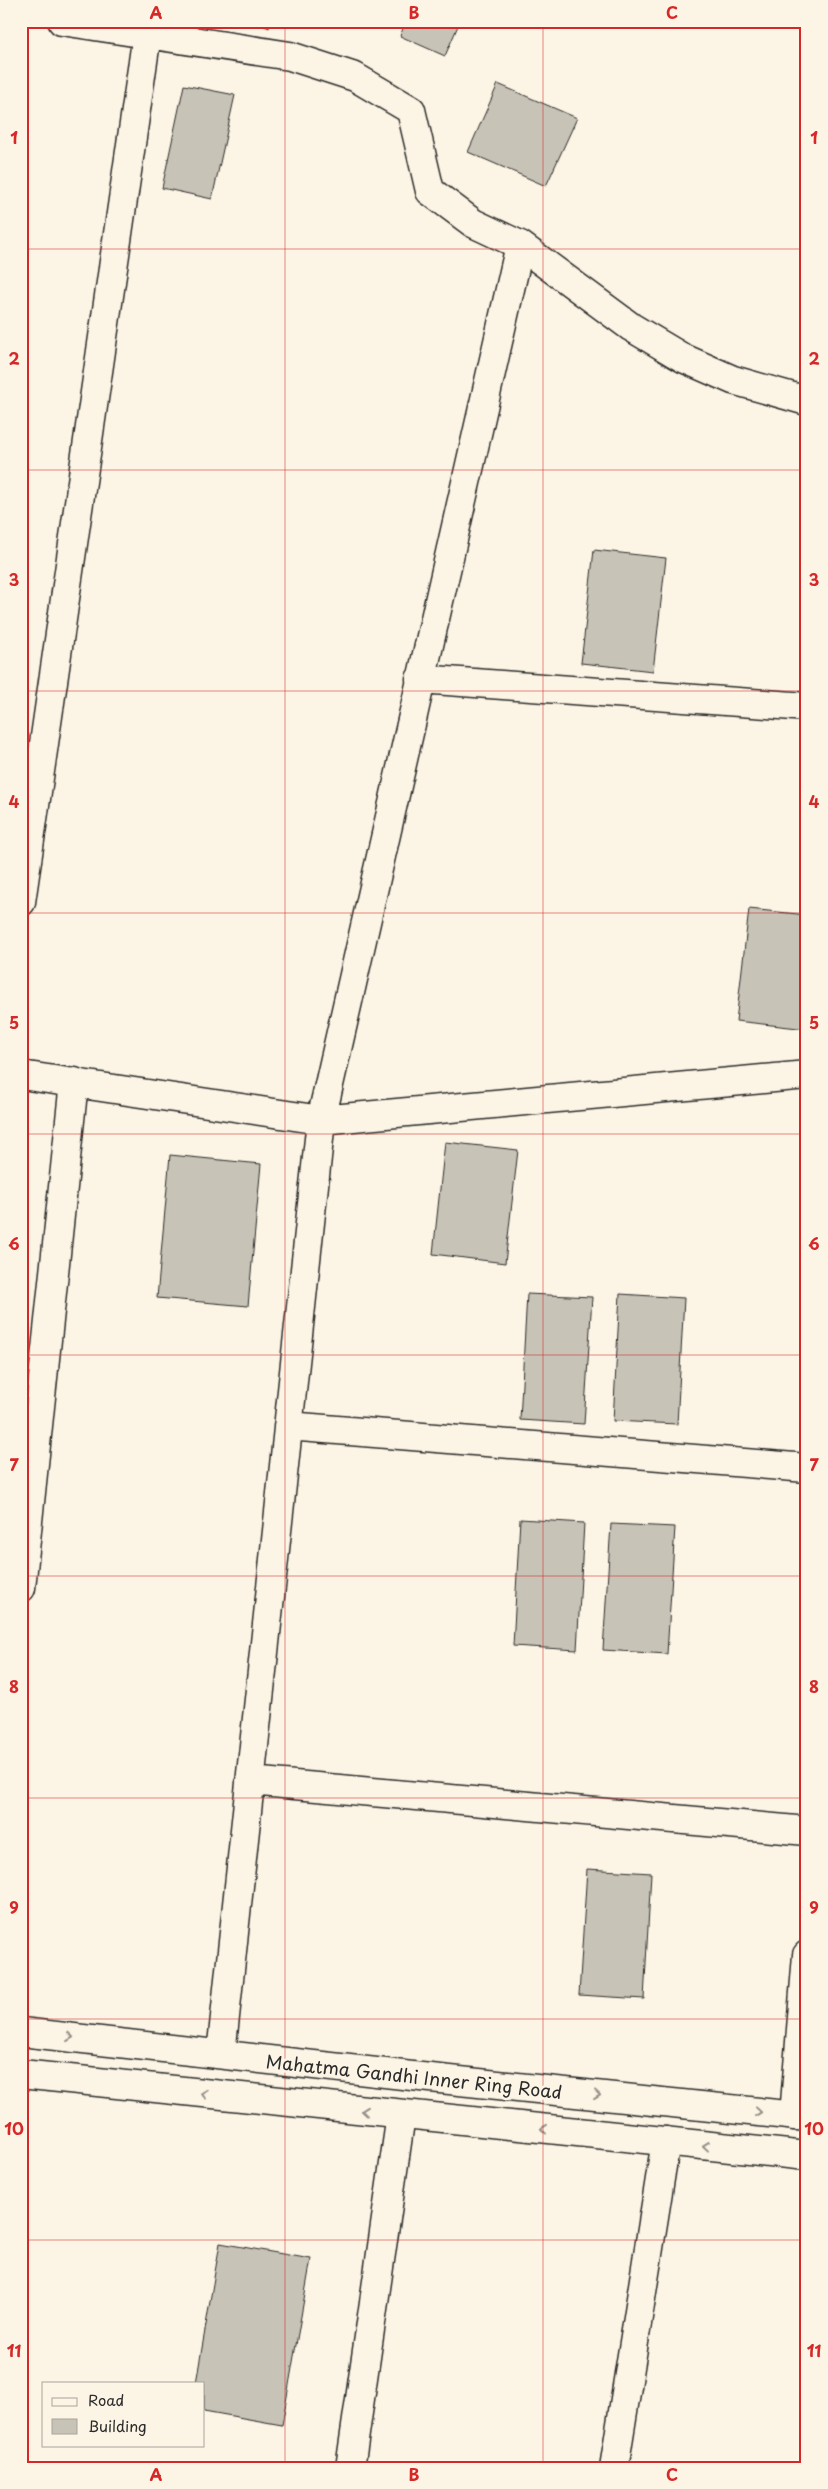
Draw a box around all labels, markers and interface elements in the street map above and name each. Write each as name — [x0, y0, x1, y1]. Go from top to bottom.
text: A — [150, 0, 163, 24]
text: B — [409, 0, 420, 24]
text: C — [666, 0, 678, 24]
text: 1 — [10, 125, 18, 149]
text: 1 — [810, 125, 818, 149]
text: 2 — [8, 346, 20, 370]
text: 2 — [808, 346, 820, 370]
text: 3 — [9, 567, 19, 591]
text: 3 — [809, 567, 819, 591]
text: 4 — [9, 789, 20, 813]
text: 4 — [809, 789, 820, 813]
text: 5 — [9, 1010, 19, 1034]
text: 5 — [809, 1010, 819, 1034]
text: 6 — [8, 1231, 20, 1255]
text: 6 — [808, 1231, 820, 1255]
text: 7 — [9, 1452, 19, 1476]
text: 7 — [809, 1452, 819, 1476]
text: 8 — [9, 1674, 19, 1698]
text: 8 — [809, 1674, 819, 1698]
text: 9 — [9, 1895, 19, 1919]
text: 9 — [809, 1895, 819, 1919]
one-way arrow — [66, 2031, 74, 2042]
street label: Mahatma Gandhi Inner Ring Road — [265, 2047, 563, 2105]
one-way arrow — [199, 2089, 207, 2100]
one-way arrow — [593, 2089, 601, 2100]
one-way arrow — [361, 2106, 369, 2117]
one-way arrow — [754, 2106, 762, 2117]
text: 10 — [4, 2116, 24, 2140]
text: 10 — [804, 2116, 824, 2140]
one-way arrow — [540, 2124, 548, 2135]
one-way arrow — [702, 2140, 710, 2151]
text: 11 — [7, 2338, 21, 2362]
text: 11 — [807, 2338, 821, 2362]
legend — [42, 2382, 205, 2446]
text: Road — [88, 2388, 124, 2411]
text: Building — [88, 2414, 147, 2437]
text: A — [150, 2462, 163, 2486]
text: B — [409, 2462, 420, 2486]
text: C — [666, 2462, 678, 2486]

